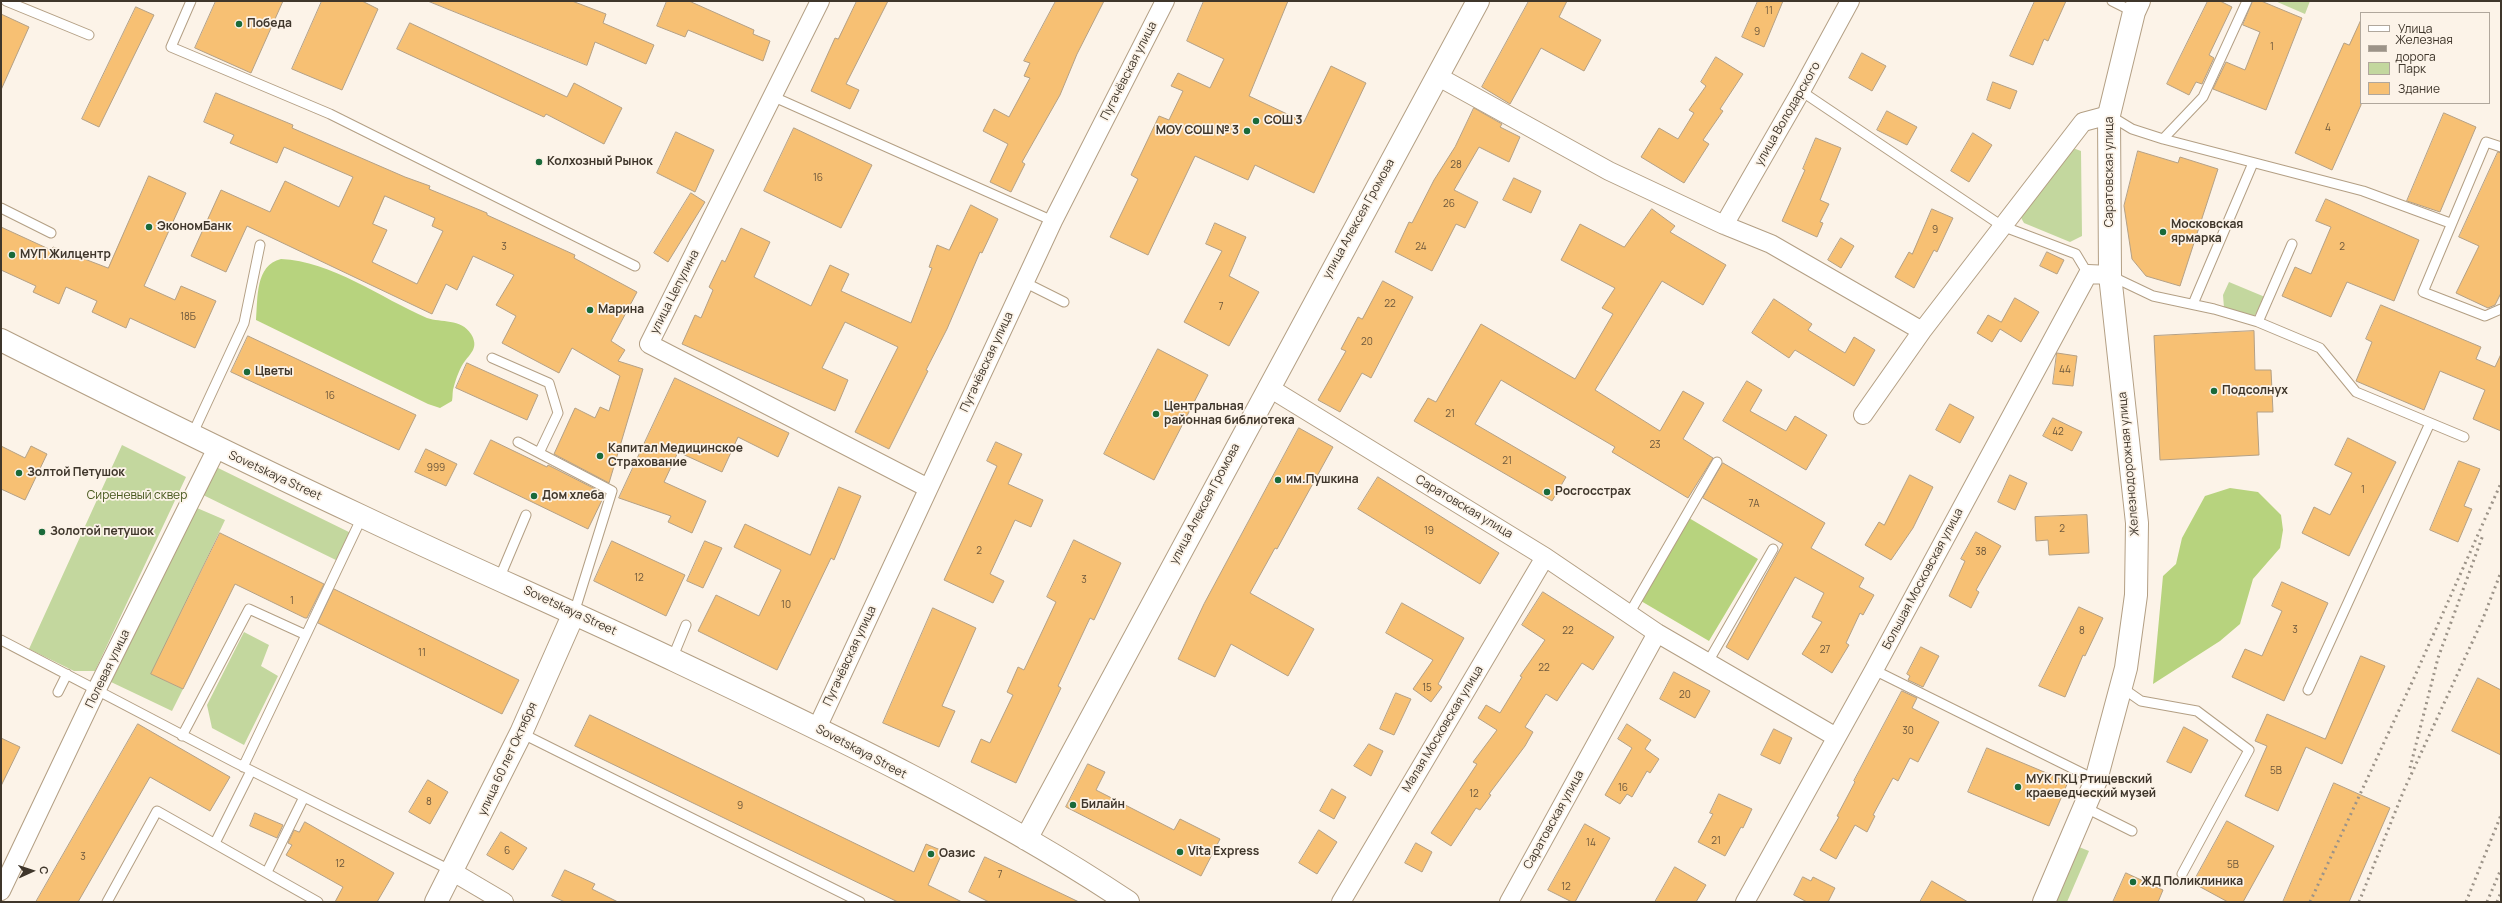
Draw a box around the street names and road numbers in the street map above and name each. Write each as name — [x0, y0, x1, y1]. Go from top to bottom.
street label: Пугачёвская улица — [1098, 19, 1160, 123]
street label: улица Володарского — [1752, 59, 1824, 169]
street label: Саратовская улица — [2103, 117, 2117, 227]
street label: улица Алексея Громова — [1320, 157, 1398, 281]
street label: улица Цепулина — [648, 248, 702, 336]
street label: Пугачёвская улица — [957, 310, 1017, 414]
street label: Железнодорожная улица — [2116, 391, 2142, 537]
street label: улица Алексея Громова — [1167, 441, 1243, 567]
street label: Sovetskaya Street — [226, 448, 324, 504]
street label: Саратовская улица — [1413, 472, 1515, 542]
street label: Большая Московская улица — [1880, 506, 1966, 652]
street label: Sovetskaya Street — [521, 583, 619, 639]
street label: Пугачёвская улица — [820, 604, 880, 708]
street label: Полевая улица — [83, 627, 133, 711]
street label: Малая Московская улица — [1400, 663, 1486, 795]
street label: улица 60 лет Октября — [475, 700, 541, 818]
street label: Sovetskaya Street — [813, 722, 909, 782]
street label: Саратовская улица — [1521, 768, 1587, 872]

